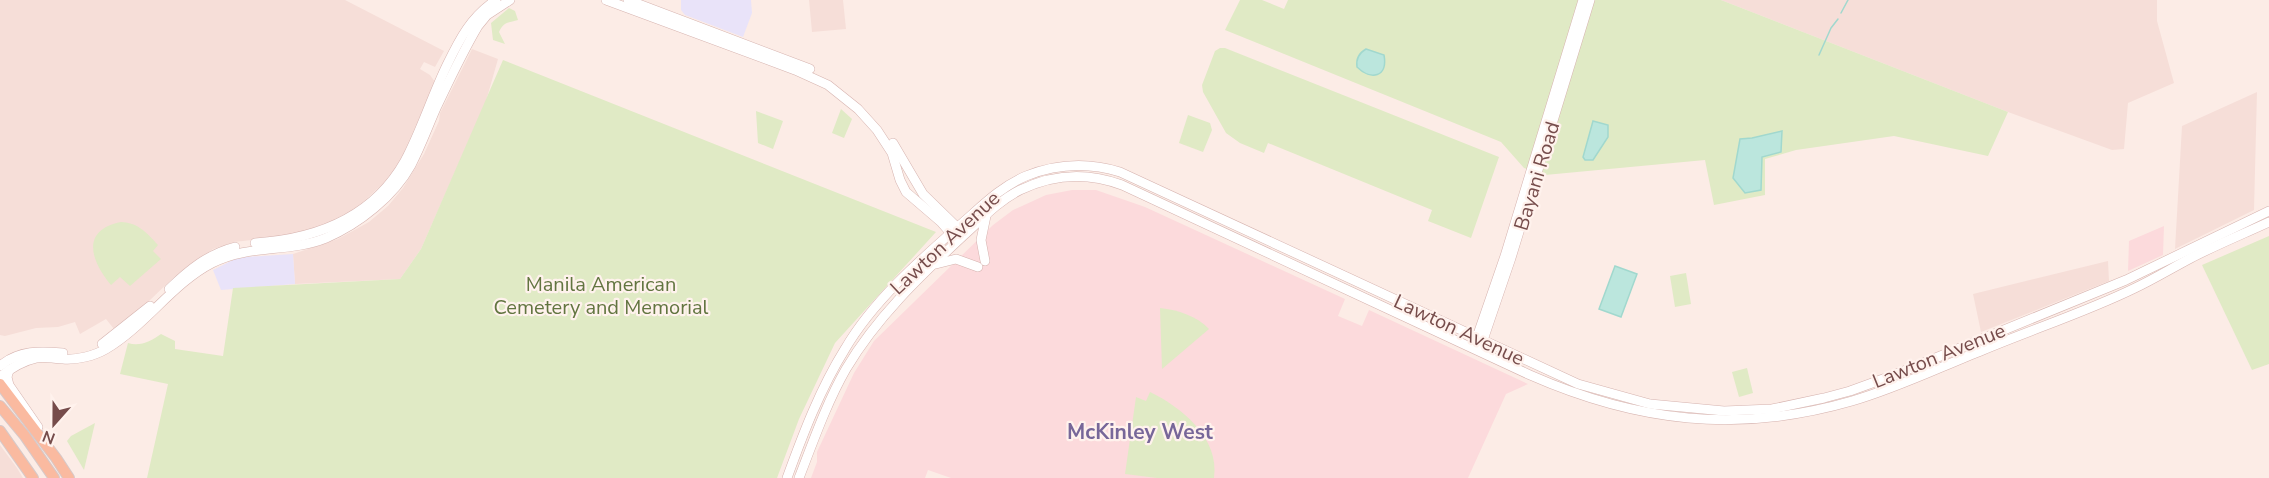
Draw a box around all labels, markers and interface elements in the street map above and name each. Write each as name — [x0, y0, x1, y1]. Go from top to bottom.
street label: Bayani Road — [1508, 118, 1566, 234]
street label: Lawton Avenue — [884, 185, 1006, 301]
park label: Manila American Cemetery and Memorial — [494, 271, 709, 321]
street label: Lawton Avenue — [1389, 288, 1529, 372]
street label: Lawton Avenue — [1869, 317, 2009, 395]
north arrow — [24, 394, 84, 454]
district label: McKinley West — [1067, 418, 1214, 446]
text: N — [39, 425, 59, 449]

